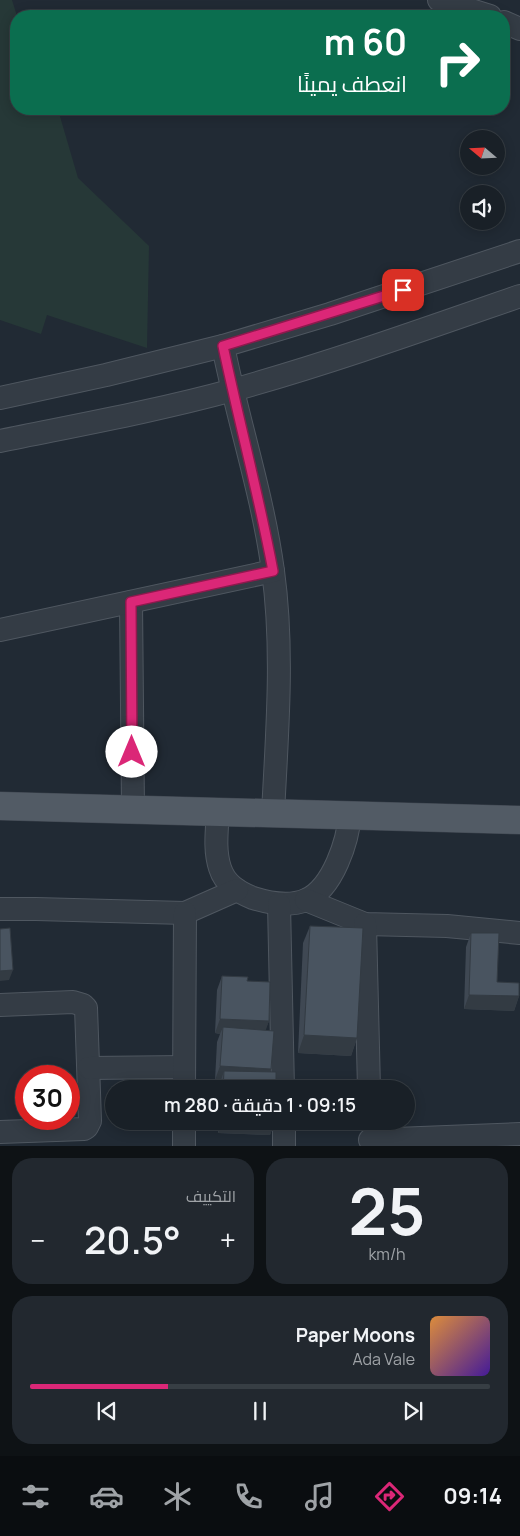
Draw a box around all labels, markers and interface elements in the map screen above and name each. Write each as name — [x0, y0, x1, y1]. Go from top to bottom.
text: 60 m — [324, 18, 407, 66]
icon: right — [425, 30, 490, 95]
text: انعطف يمينًا — [297, 69, 407, 99]
north arrow — [460, 130, 505, 175]
map controls — [460, 130, 505, 230]
button: sound — [460, 185, 505, 230]
pin — [382, 269, 424, 311]
icon: arrive — [389, 276, 417, 304]
position arrow — [105, 725, 157, 777]
speed limit sign: 30 — [15, 1065, 80, 1130]
text: 09:15 · 1 دقيقة · 280 m — [164, 1092, 356, 1118]
text: 25 — [349, 1166, 425, 1255]
text: التكييف — [186, 1185, 236, 1207]
text: 20.5° — [84, 1213, 181, 1265]
text: − — [30, 1221, 45, 1259]
text: + — [220, 1221, 236, 1259]
text: km/h — [368, 1243, 406, 1265]
text: Paper Moons — [296, 1322, 415, 1348]
text: Ada Vale — [352, 1348, 415, 1370]
icon: previous — [93, 1397, 121, 1425]
icon: pause — [246, 1397, 274, 1425]
icon: next — [399, 1397, 427, 1425]
icon: filters — [18, 1479, 53, 1514]
icon: car — [89, 1479, 124, 1514]
icon: climate — [160, 1479, 195, 1514]
icon: phone — [231, 1479, 266, 1514]
icon: music — [302, 1479, 337, 1514]
icon: directions — [372, 1479, 407, 1514]
text: 09:14 — [443, 1481, 502, 1511]

